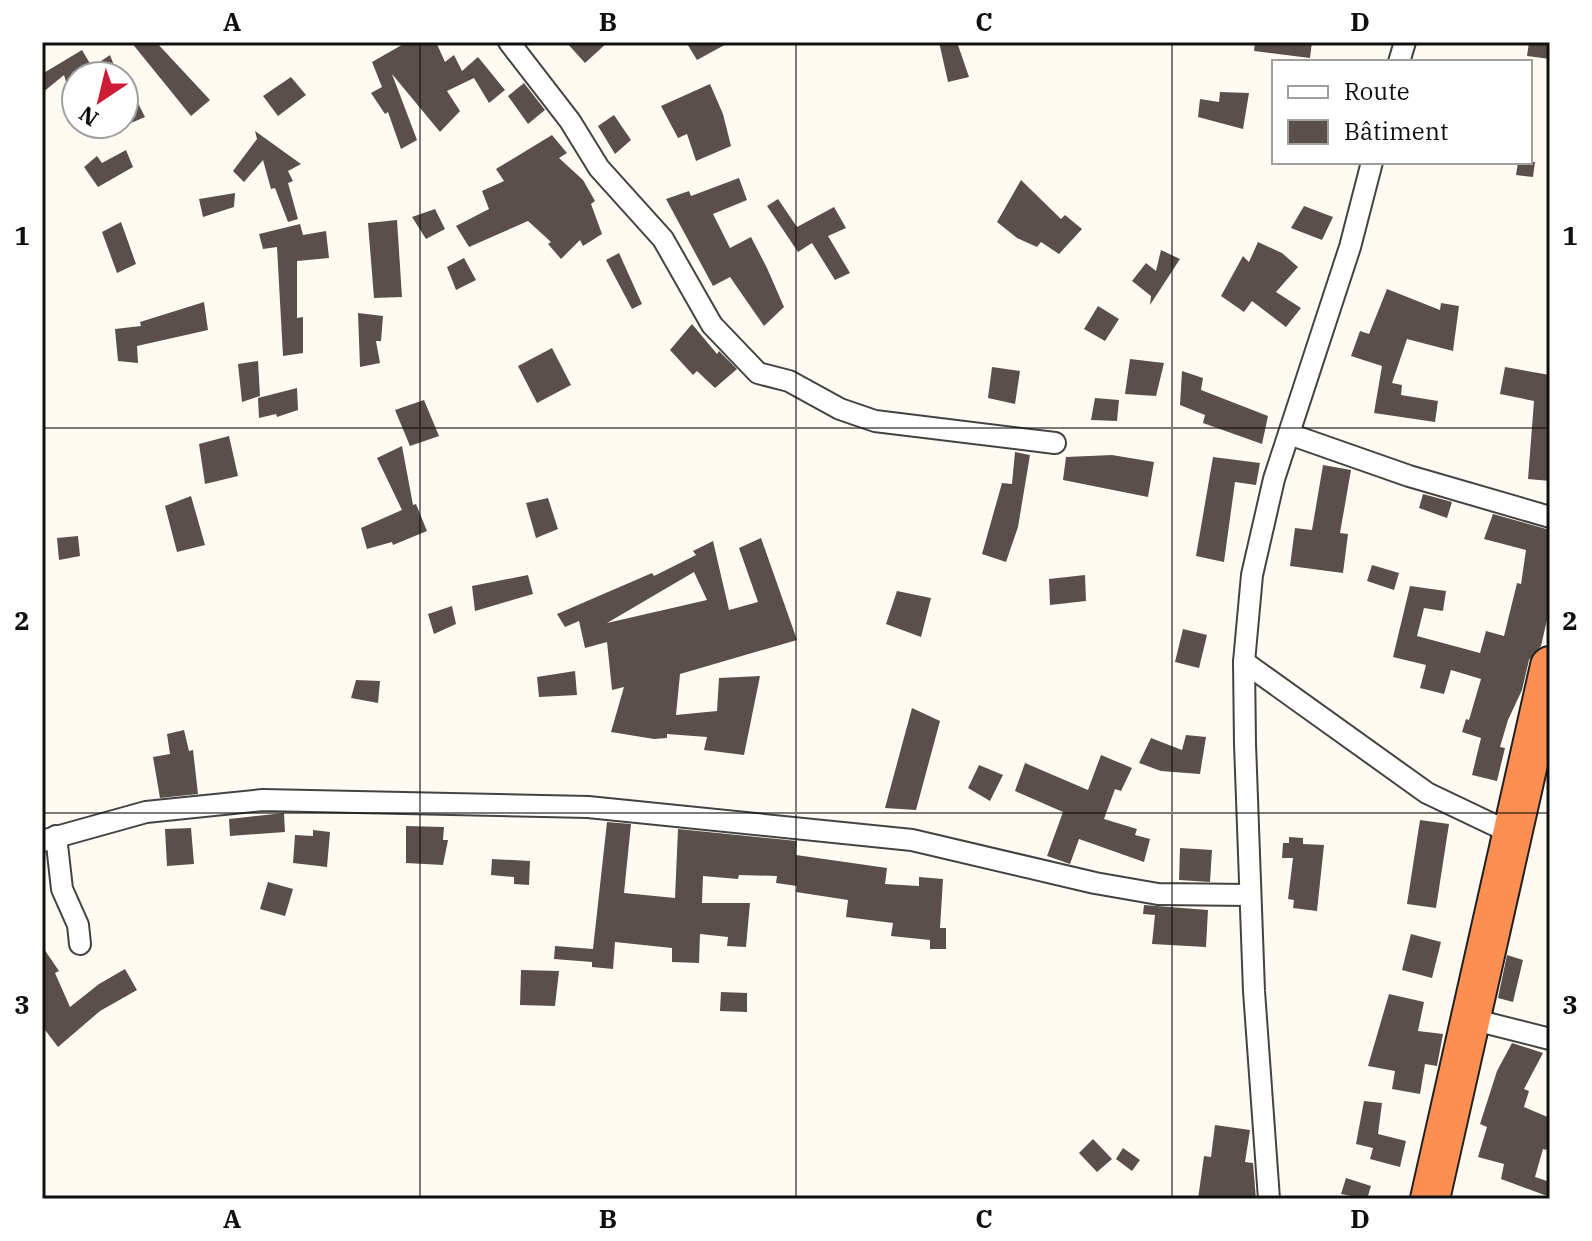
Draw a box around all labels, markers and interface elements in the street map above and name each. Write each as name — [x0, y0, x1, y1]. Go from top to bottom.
text: A — [223, 4, 241, 38]
text: B — [599, 4, 617, 38]
text: C — [975, 4, 993, 38]
text: D — [1350, 4, 1370, 38]
north arrow — [60, 60, 140, 140]
legend — [1272, 60, 1532, 164]
text: Route — [1344, 75, 1410, 107]
text: N — [73, 100, 104, 134]
text: Bâtiment — [1344, 115, 1449, 147]
text: 1 — [14, 218, 30, 252]
text: 1 — [1562, 218, 1578, 252]
text: 2 — [14, 603, 30, 637]
text: 2 — [1562, 603, 1578, 637]
text: 3 — [14, 987, 30, 1021]
text: 3 — [1562, 987, 1578, 1021]
text: A — [223, 1201, 241, 1235]
text: B — [599, 1201, 617, 1235]
text: C — [975, 1201, 993, 1235]
text: D — [1350, 1201, 1370, 1235]

